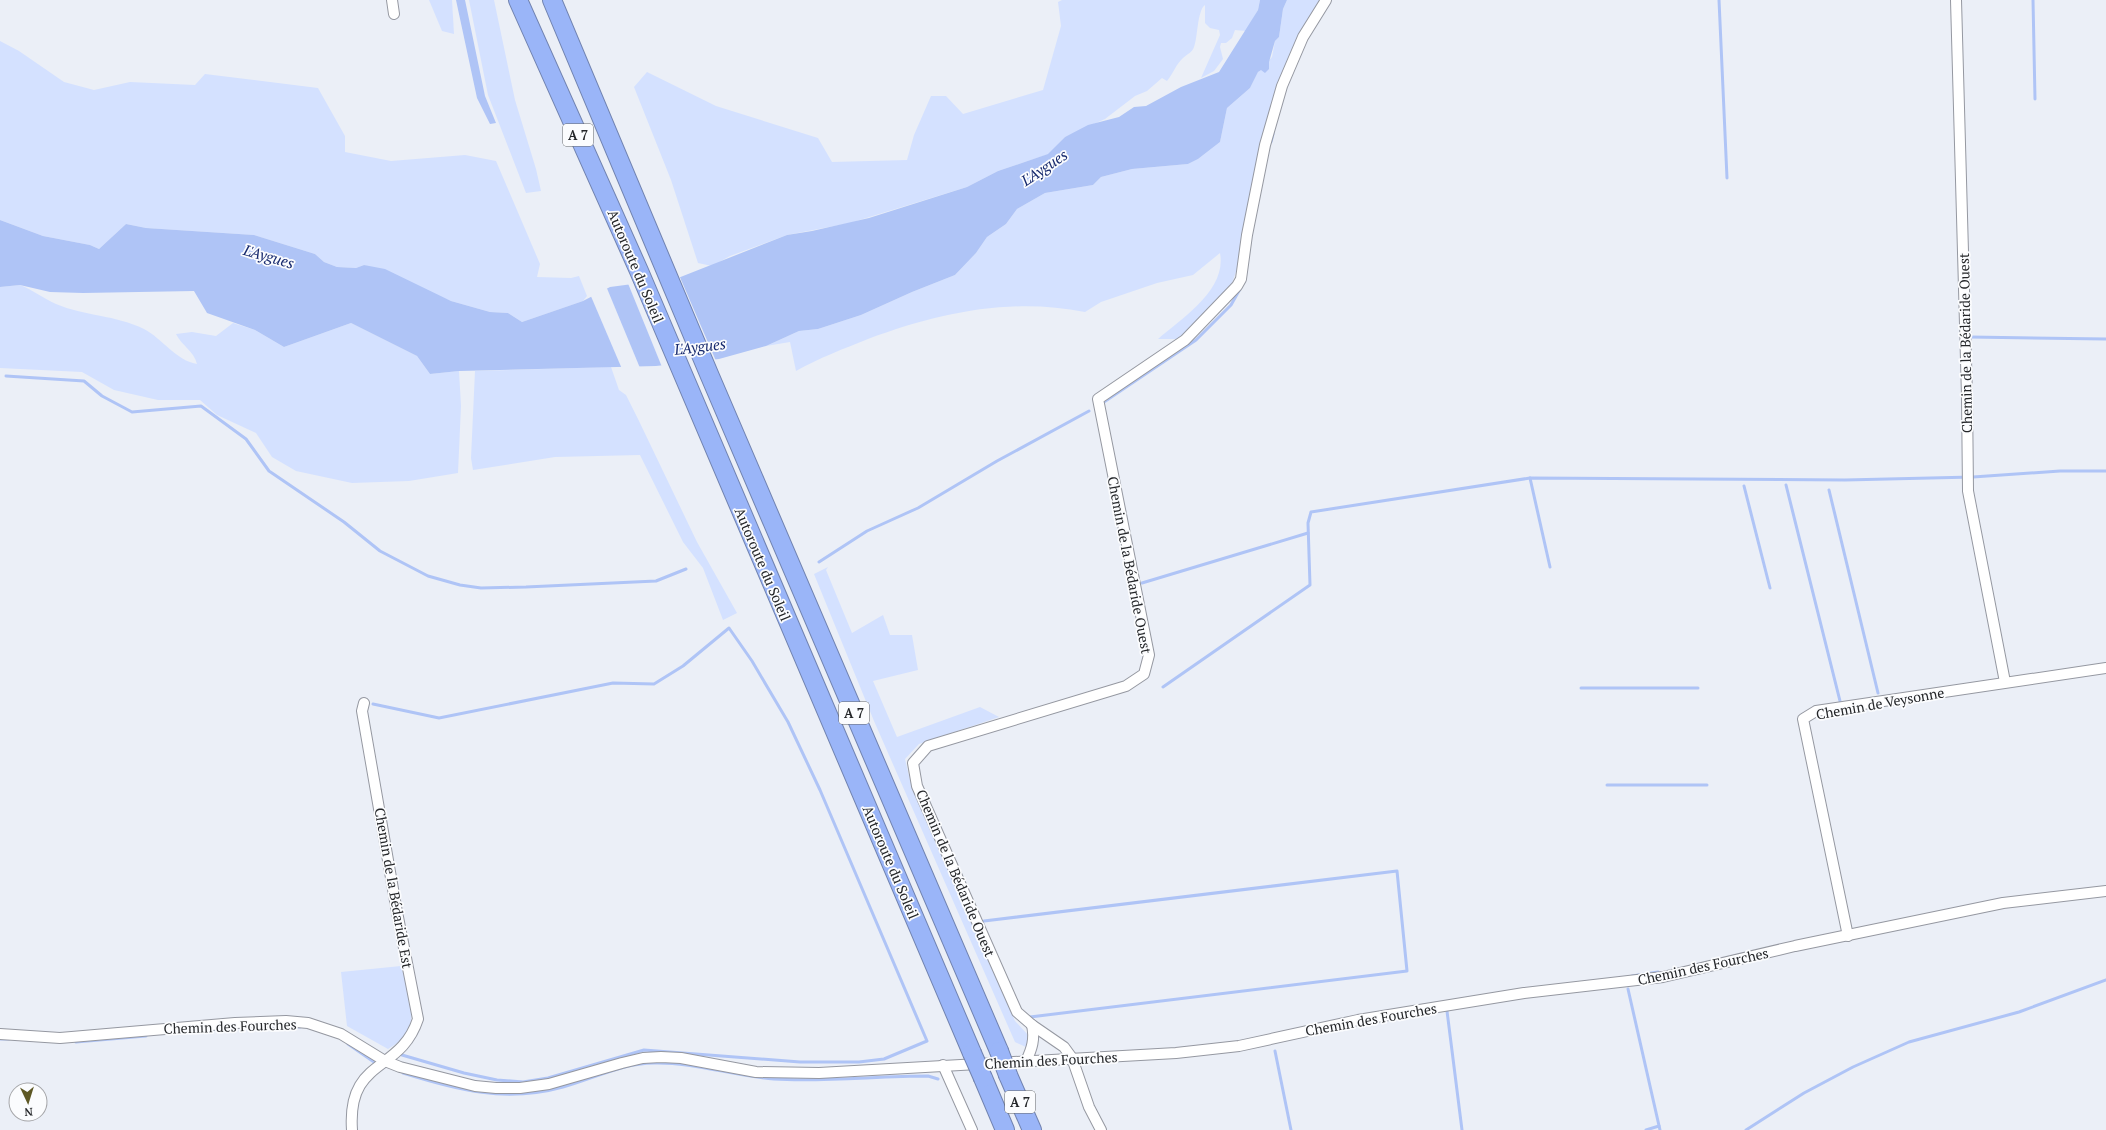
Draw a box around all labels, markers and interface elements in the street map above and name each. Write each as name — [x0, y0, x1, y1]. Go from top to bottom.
road number: A 7 — [563, 124, 593, 146]
water label: L'Aygues — [1016, 144, 1071, 190]
street label: Autoroute du Soleil — [604, 206, 668, 326]
water label: L'Aygues — [240, 239, 297, 273]
street label: Chemin de la Bédaride Ouest — [1954, 252, 1976, 433]
water label: L'Aygues — [672, 333, 727, 359]
street label: Chemin de la Bédaride Ouest — [1103, 475, 1157, 656]
street label: Autoroute du Soleil — [731, 504, 795, 624]
street label: Chemin de Veysonne — [1814, 682, 1946, 724]
road number: A 7 — [839, 702, 869, 724]
street label: Chemin de la Bédaride Ouest — [912, 786, 1000, 960]
street label: Autoroute du Soleil — [859, 802, 923, 922]
street label: Chemin de la Bédaride Est — [371, 806, 418, 971]
street label: Chemin des Fourches — [1636, 943, 1770, 989]
street label: Chemin des Fourches — [1304, 998, 1438, 1040]
street label: Chemin des Fourches — [163, 1014, 297, 1038]
street label: Chemin des Fourches — [984, 1047, 1118, 1073]
north arrow — [8, 1082, 48, 1122]
road number: A 7 — [1005, 1091, 1035, 1113]
text: N — [23, 1105, 33, 1119]

